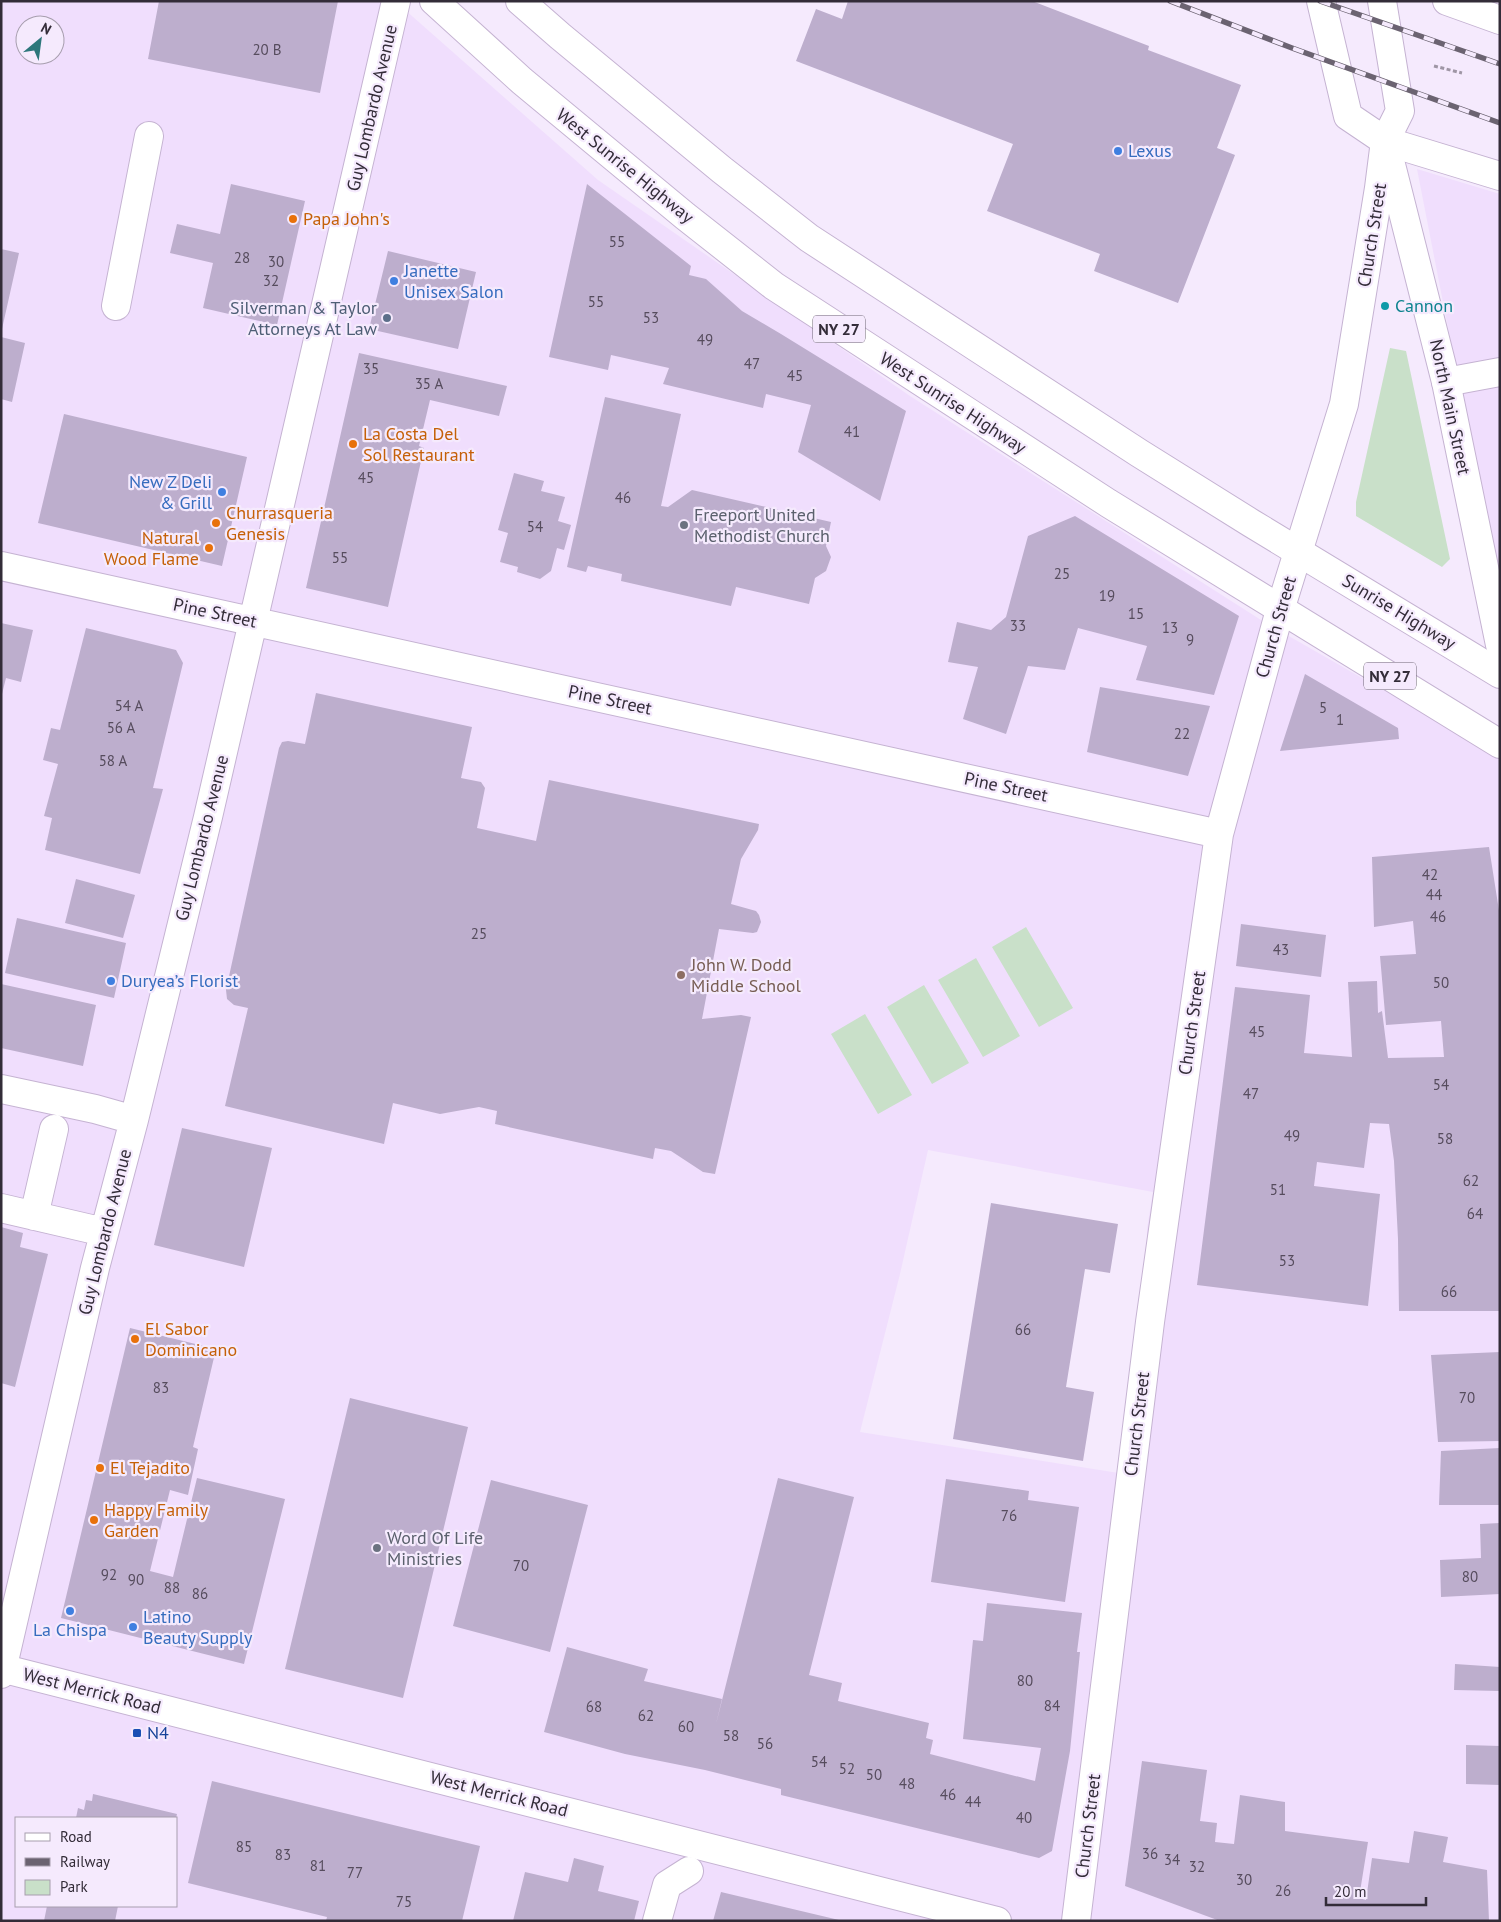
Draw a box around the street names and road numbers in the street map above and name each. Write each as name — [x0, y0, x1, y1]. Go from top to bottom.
street label: Guy Lombardo Avenue — [341, 22, 402, 193]
street label: West Sunrise Highway — [552, 103, 699, 229]
street label: Church Street — [1352, 181, 1391, 288]
road number: NY 27 — [813, 316, 865, 342]
street label: North Main Street — [1425, 337, 1476, 477]
street label: West Sunrise Highway — [876, 347, 1031, 459]
street label: Sunrise Highway — [1338, 569, 1461, 655]
street label: Church Street — [1250, 573, 1301, 680]
street label: Pine Street — [171, 592, 259, 633]
road number: NY 27 — [1364, 662, 1416, 689]
street label: Pine Street — [566, 679, 654, 720]
street label: Guy Lombardo Avenue — [170, 752, 233, 923]
street label: Pine Street — [962, 766, 1050, 807]
street label: Church Street — [1173, 969, 1210, 1076]
street label: Guy Lombardo Avenue — [73, 1146, 136, 1317]
street label: Church Street — [1119, 1371, 1154, 1477]
street label: West Merrick Road — [21, 1662, 163, 1719]
street label: West Merrick Road — [428, 1765, 570, 1822]
street label: Church Street — [1070, 1773, 1105, 1879]

